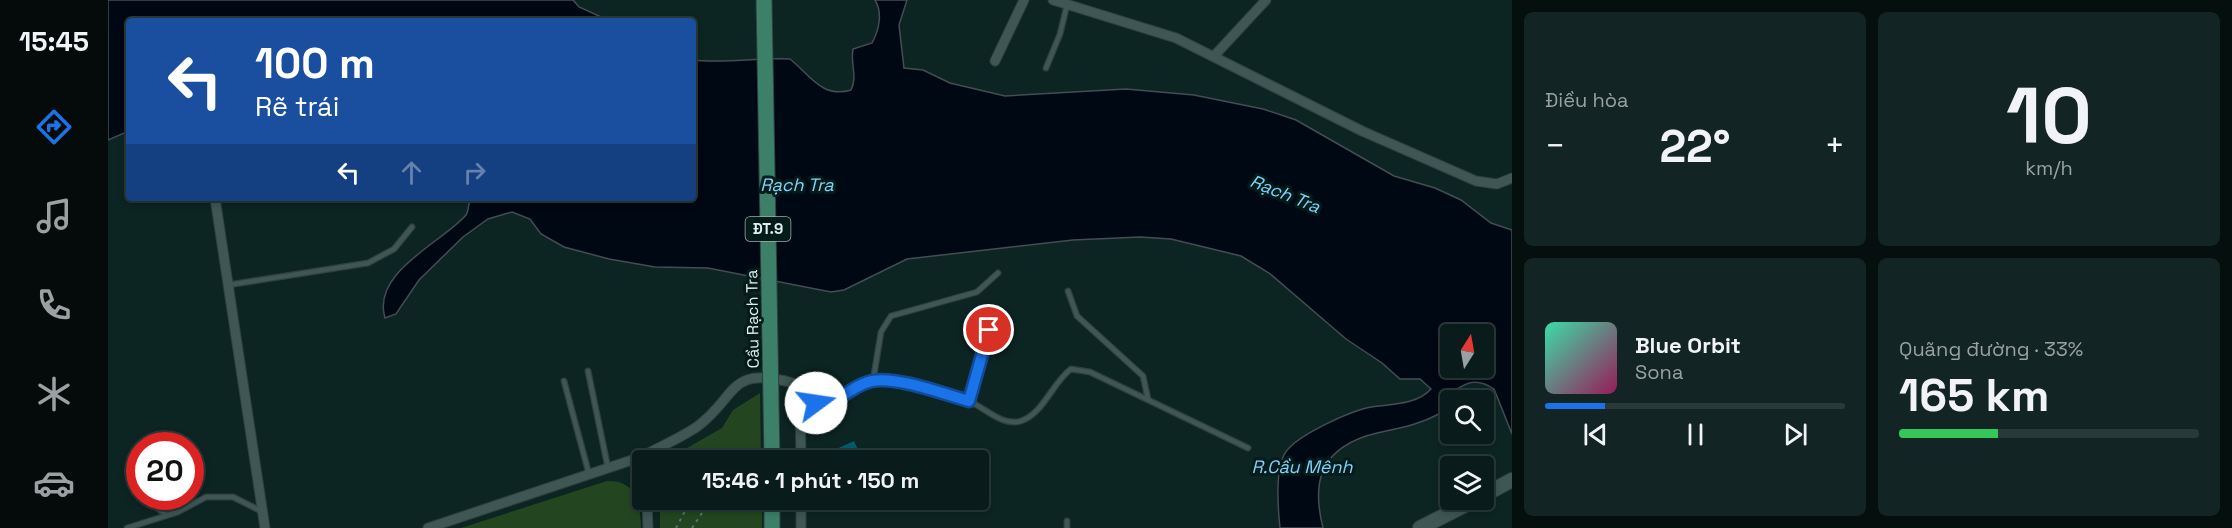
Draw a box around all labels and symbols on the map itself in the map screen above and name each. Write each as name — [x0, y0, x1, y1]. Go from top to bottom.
water label: Rạch Tra — [1247, 169, 1324, 218]
water label: Rạch Tra — [760, 173, 834, 196]
road number: ĐT.9 — [746, 217, 790, 241]
street label: Cầu Rạch Tra — [741, 270, 764, 368]
pin — [963, 304, 1014, 355]
north arrow — [1440, 324, 1494, 378]
position arrow — [784, 371, 848, 435]
speed limit sign: 20 — [126, 432, 204, 510]
water label: R.Cầu Mênh — [1251, 455, 1354, 478]

